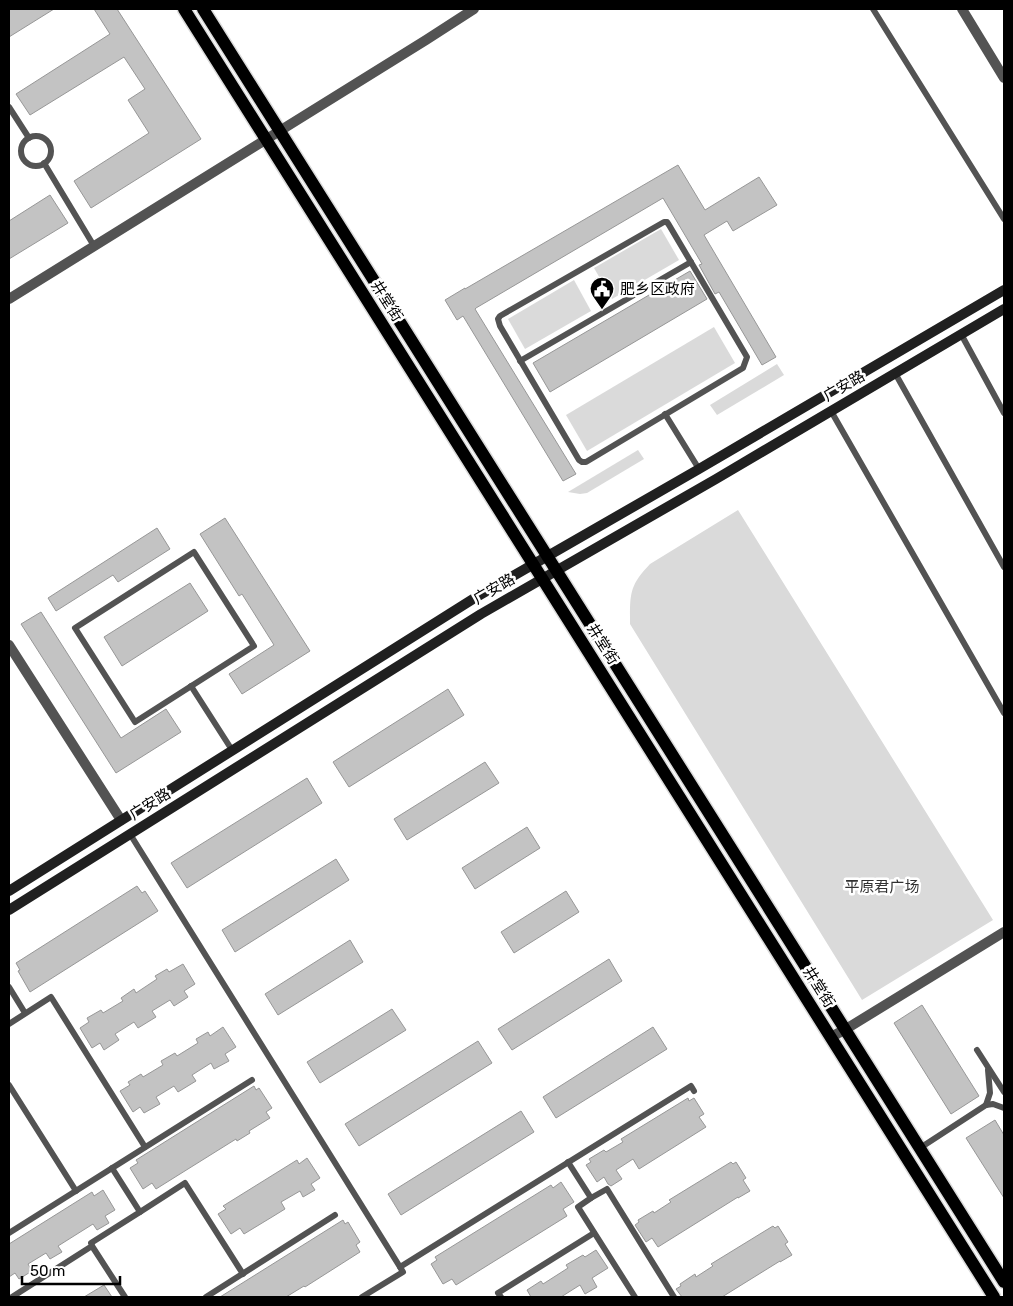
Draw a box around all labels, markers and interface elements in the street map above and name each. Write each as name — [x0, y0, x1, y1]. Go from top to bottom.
public building icon: 肥乡区政府 — [589, 276, 615, 310]
street label: 井堂街 — [367, 277, 407, 325]
place label: 肥乡区政府 — [620, 280, 695, 298]
street label: 广安路 — [820, 367, 868, 405]
street label: 广安路 — [470, 570, 518, 608]
street label: 井堂街 — [583, 620, 623, 668]
street label: 广安路 — [126, 784, 174, 824]
park label: 平原君广场 — [844, 878, 920, 896]
street label: 井堂街 — [799, 963, 839, 1011]
scale bar — [22, 1254, 120, 1286]
text: 50 m — [30, 1262, 65, 1280]

